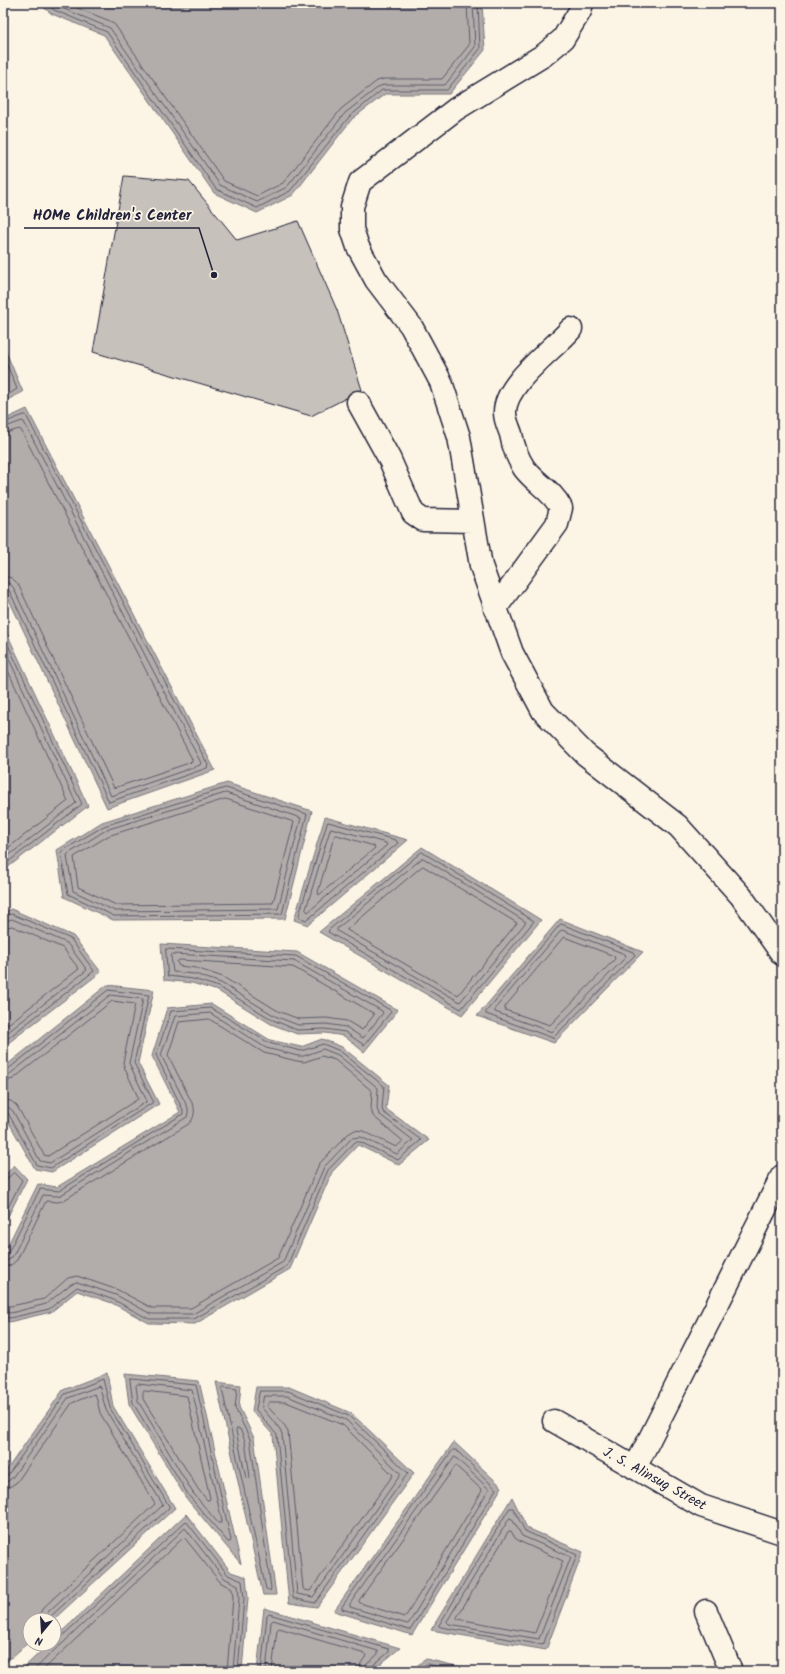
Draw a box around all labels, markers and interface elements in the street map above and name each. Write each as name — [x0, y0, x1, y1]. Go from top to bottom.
callout: HOMe Children's Center — [24, 201, 199, 228]
text: HOMe Children's Center — [33, 204, 192, 228]
street label: J. S. Alinsug Street — [599, 1441, 711, 1517]
north arrow — [22, 1612, 62, 1652]
text: N — [33, 1631, 45, 1650]

